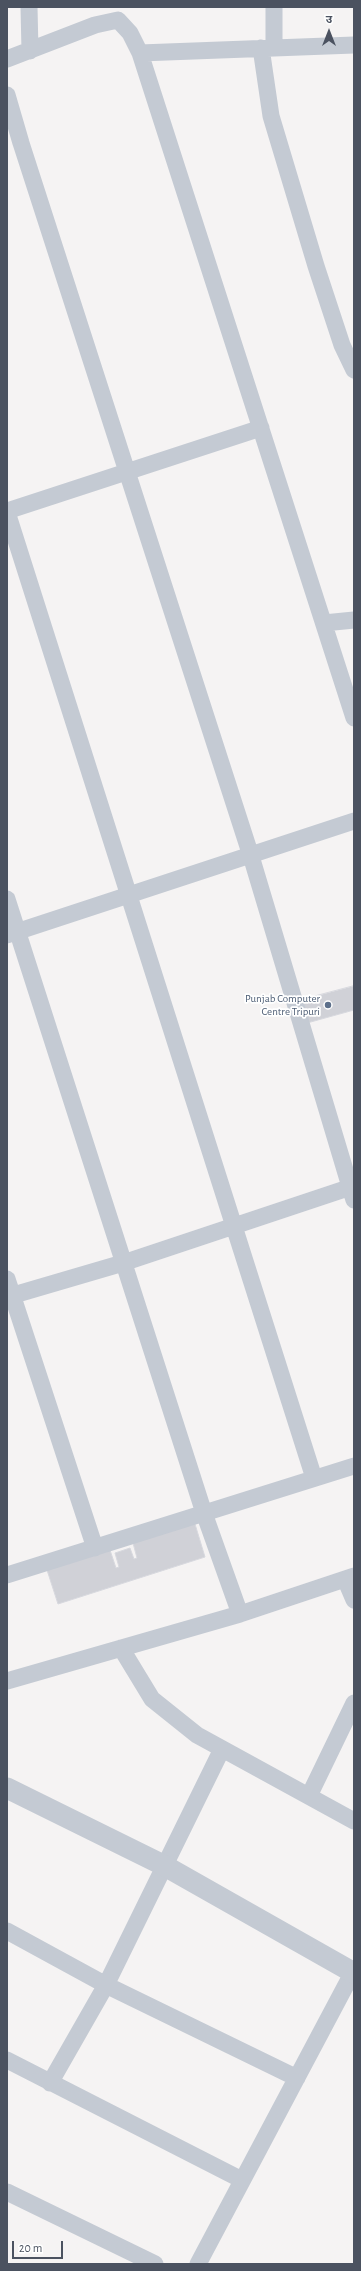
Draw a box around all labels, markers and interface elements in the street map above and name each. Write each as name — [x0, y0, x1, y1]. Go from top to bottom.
north arrow — [309, 12, 349, 52]
text: उ — [326, 14, 332, 25]
place label: Punjab Computer Centre Tripuri — [245, 992, 320, 1018]
marker: Punjab Computer Centre Tripuri — [323, 1000, 333, 1010]
scale bar — [14, 2233, 65, 2259]
text: 20 m — [19, 2242, 42, 2254]

